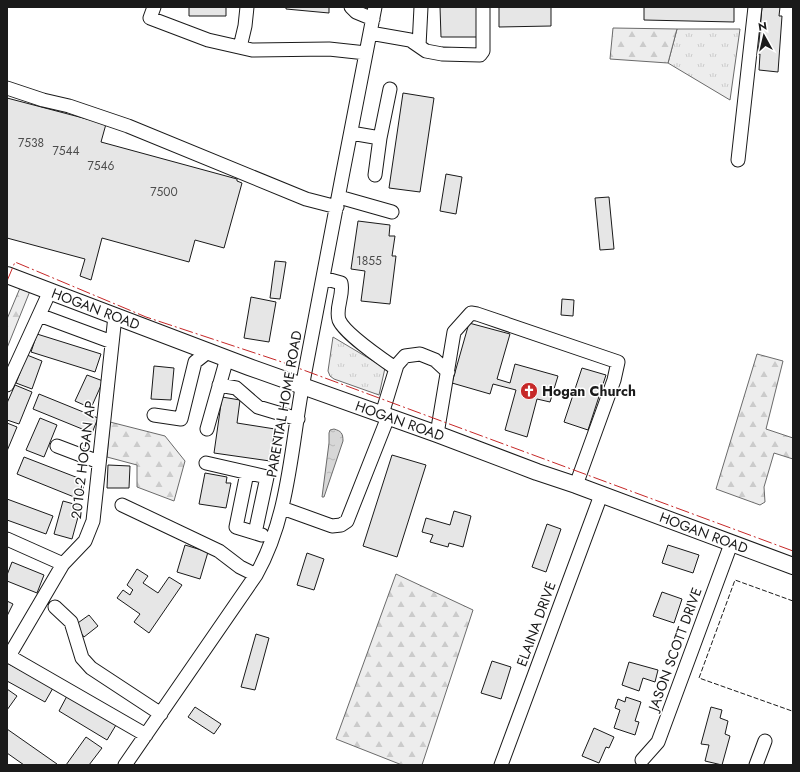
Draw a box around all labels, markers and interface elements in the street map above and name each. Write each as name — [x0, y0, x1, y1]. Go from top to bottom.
north arrow — [744, 16, 784, 56]
text: N — [757, 18, 768, 35]
house number: 7538 — [18, 134, 44, 152]
house number: 7544 — [52, 142, 80, 160]
house number: 7546 — [88, 157, 115, 175]
house number: 7500 — [150, 183, 178, 201]
house number: 1855 — [356, 252, 382, 270]
street label: HOGAN ROAD — [49, 283, 143, 335]
street label: PARENTAL HOME ROAD — [261, 329, 307, 479]
church icon: Hogan Church — [519, 381, 539, 401]
place label: Hogan Church — [542, 381, 636, 401]
street label: HOGAN ROAD — [353, 396, 447, 446]
street label: 2010-2 HOGAN AP — [66, 399, 100, 520]
street label: HOGAN ROAD — [657, 507, 751, 558]
street label: ELAINA DRIVE — [511, 579, 561, 669]
street label: JASON SCOTT DRIVE — [643, 585, 707, 715]

